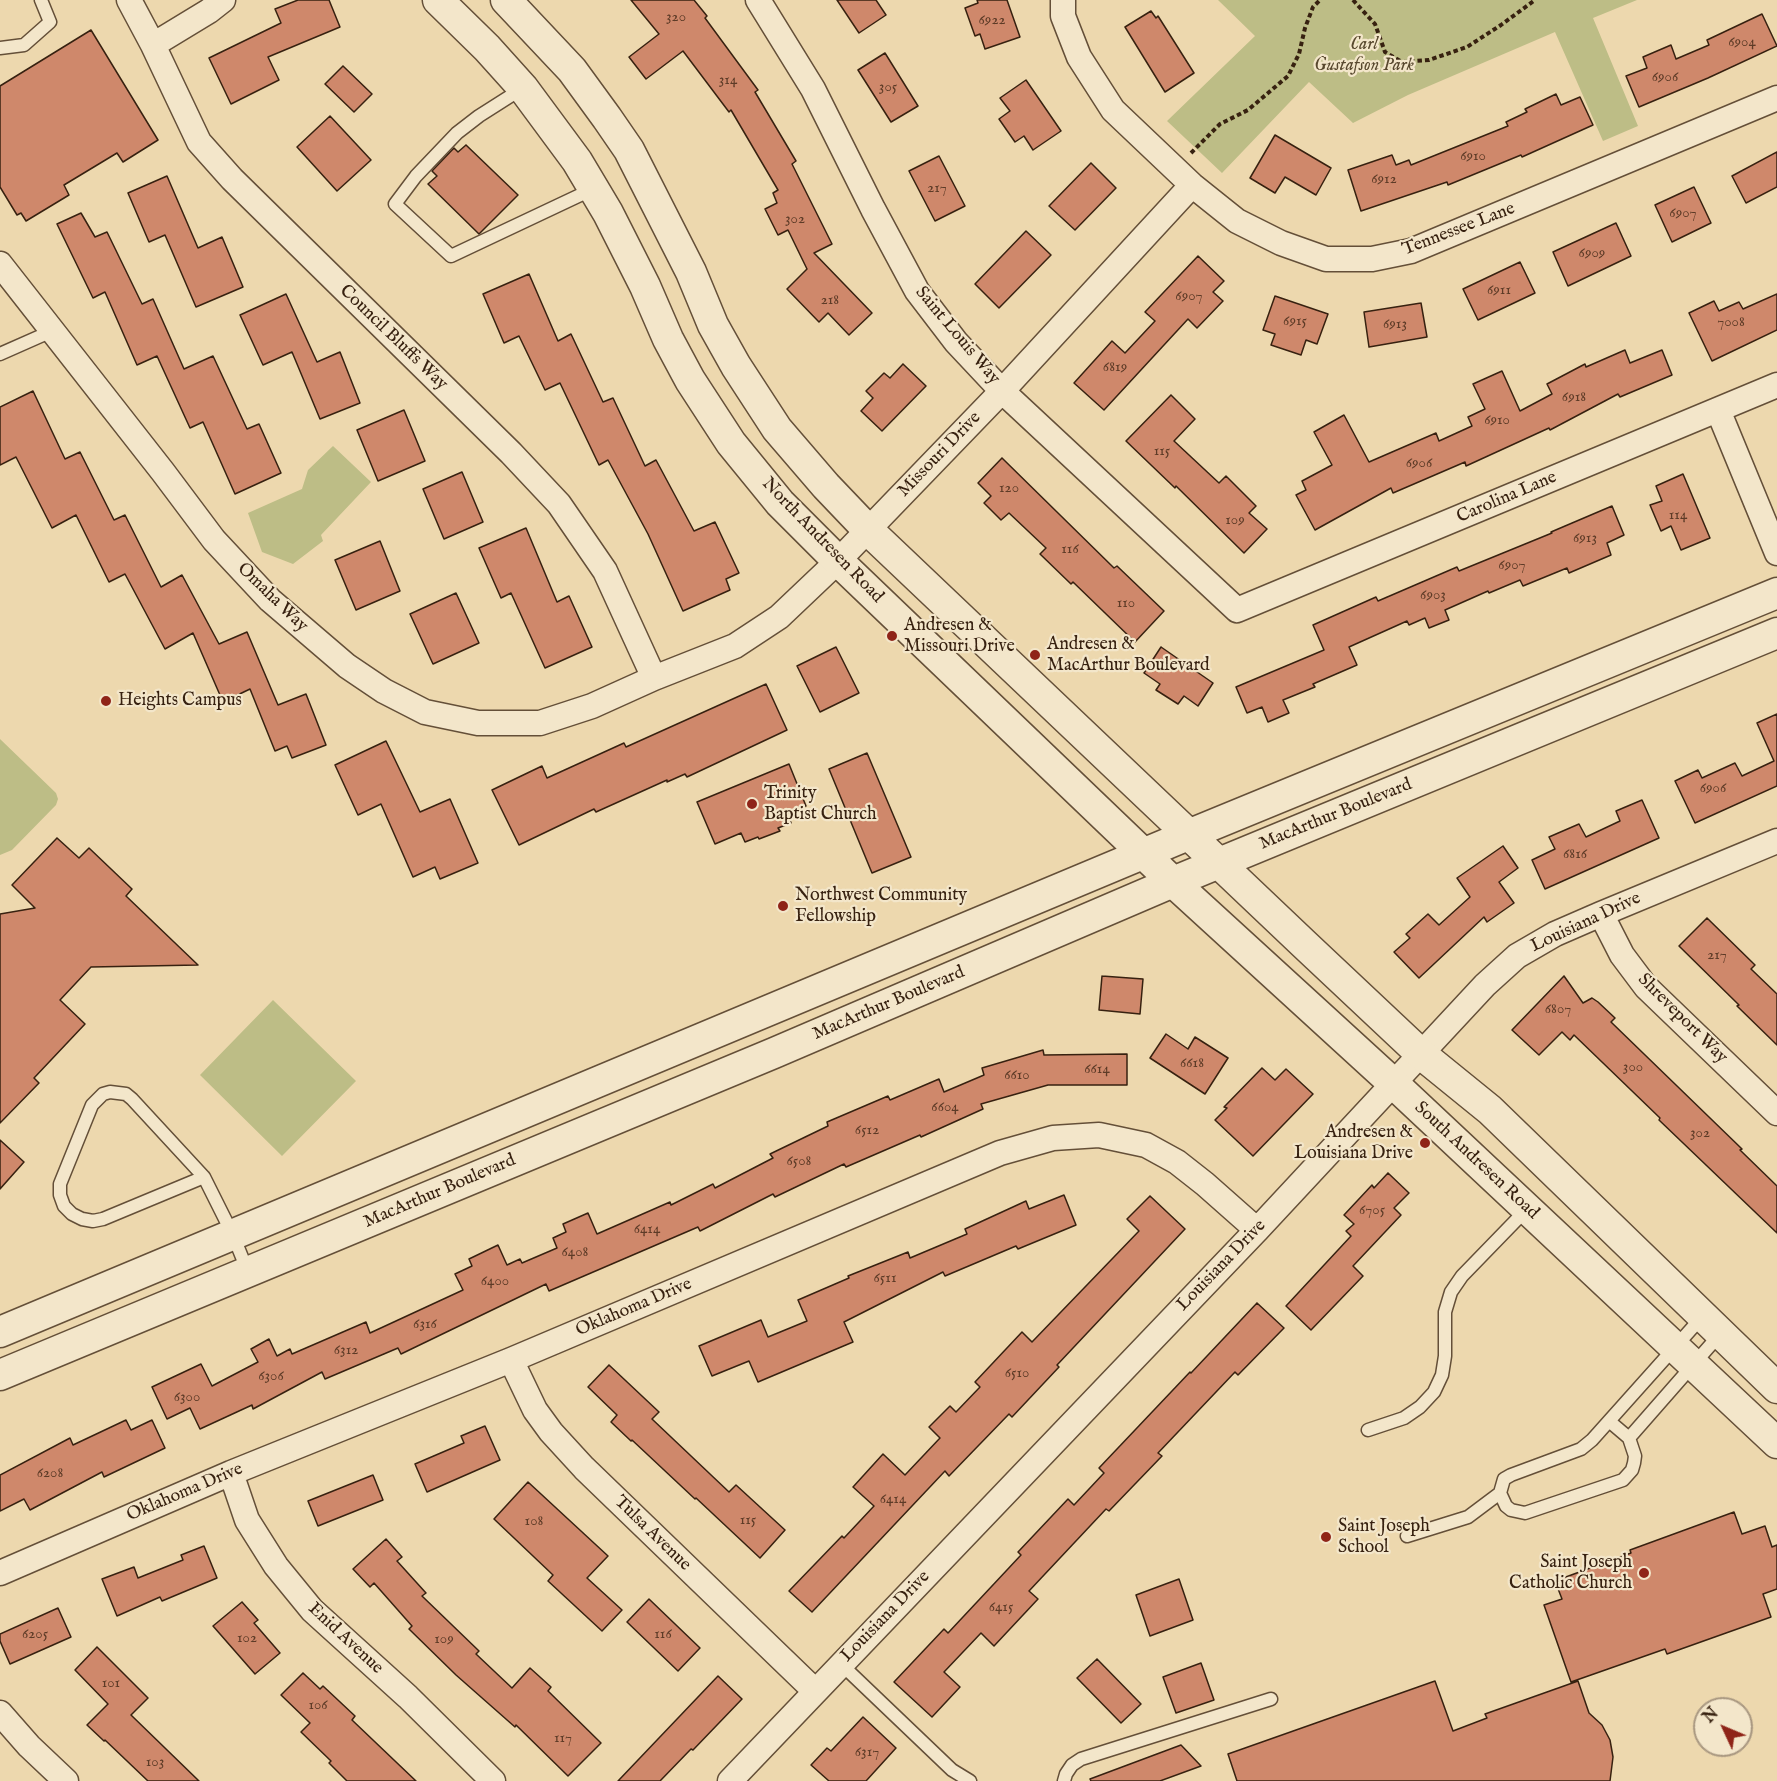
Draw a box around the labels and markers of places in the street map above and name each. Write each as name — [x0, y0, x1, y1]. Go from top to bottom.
place label: Andresen & Missouri Drive — [904, 615, 1015, 658]
marker: Andresen & Missouri Drive — [885, 629, 899, 643]
place label: Andresen & MacArthur Boulevard — [1047, 634, 1210, 676]
marker: Andresen & MacArthur Boulevard — [1028, 648, 1042, 662]
place label: Heights Campus — [118, 690, 242, 712]
marker: Heights Campus — [99, 694, 113, 708]
place label: Trinity Baptist Church — [764, 783, 876, 826]
marker: Trinity Baptist Church — [745, 797, 759, 811]
place label: Northwest Community Fellowship — [795, 885, 967, 928]
marker: Northwest Community Fellowship — [776, 899, 790, 913]
place label: Andresen & Louisiana Drive — [1294, 1122, 1413, 1164]
marker: Andresen & Louisiana Drive — [1418, 1136, 1432, 1150]
place label: Saint Joseph School — [1338, 1516, 1430, 1558]
marker: Saint Joseph School — [1319, 1530, 1333, 1544]
place label: Saint Joseph Catholic Church — [1509, 1552, 1632, 1594]
marker: Saint Joseph Catholic Church — [1637, 1566, 1651, 1580]

